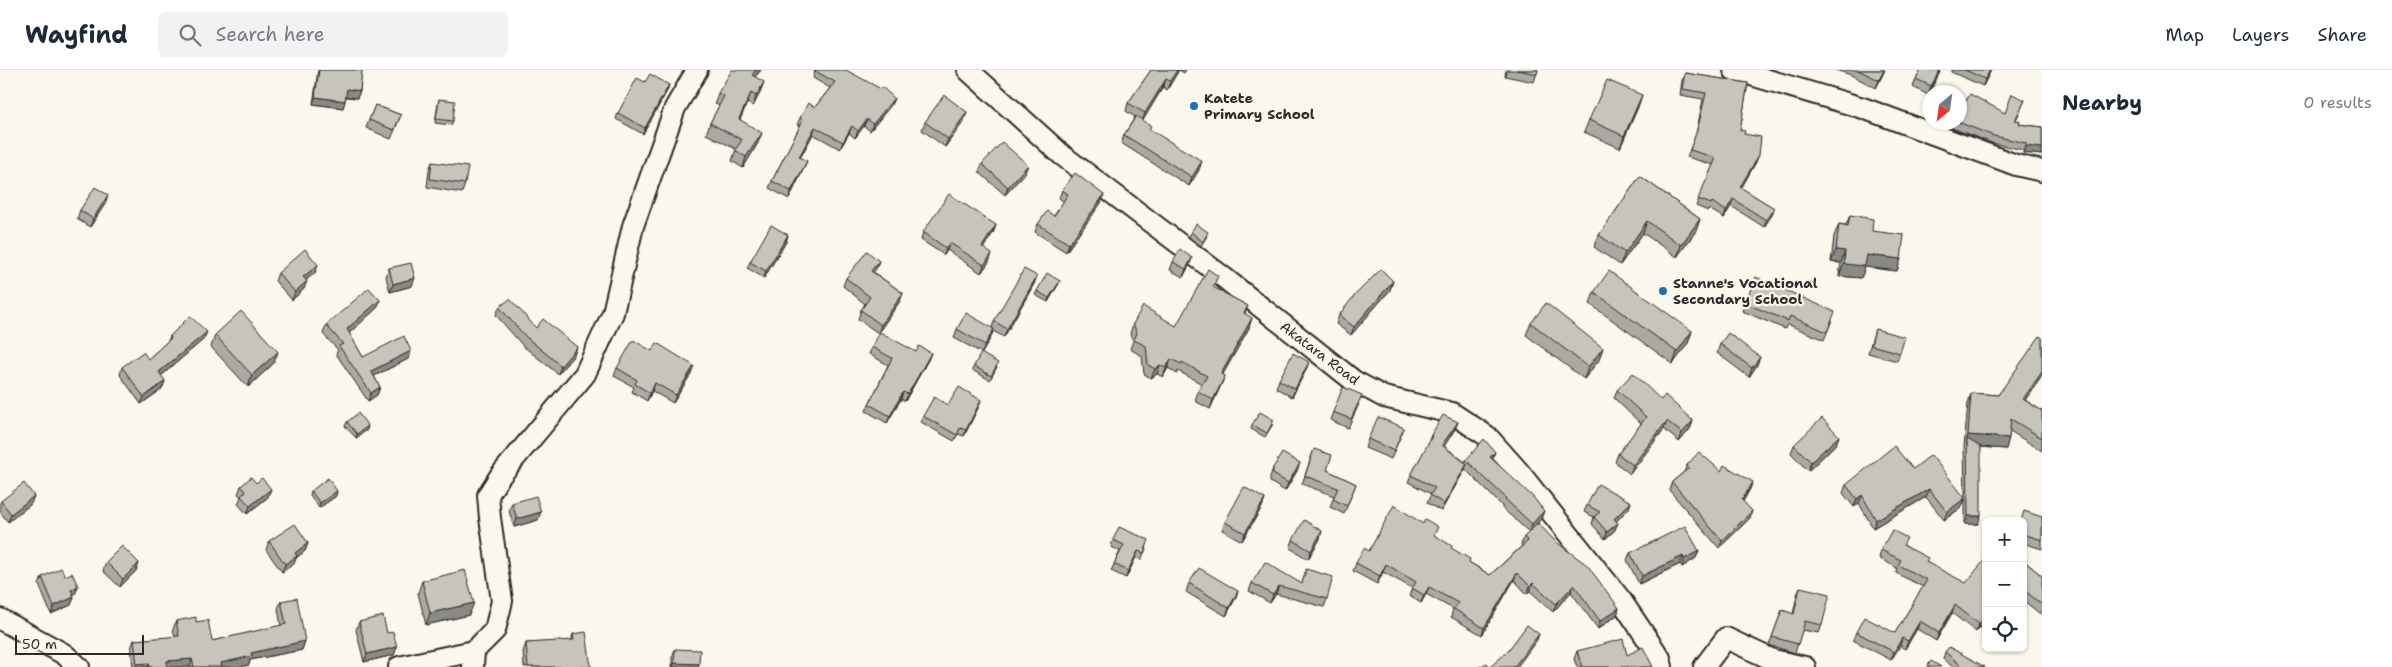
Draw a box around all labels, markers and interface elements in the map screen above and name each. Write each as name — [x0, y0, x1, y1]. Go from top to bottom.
search box — [158, 12, 508, 57]
text: Wayfind — [25, 19, 128, 51]
icon: search — [176, 21, 204, 49]
text: Search here — [216, 22, 324, 47]
text: Map — [2166, 23, 2204, 47]
text: Layers — [2232, 23, 2289, 47]
text: Share — [2317, 23, 2367, 47]
north arrow — [1922, 85, 1967, 130]
place label: Katete Primary School — [1204, 89, 1315, 123]
text: Nearby — [2062, 89, 2142, 117]
text: 0 results — [2303, 92, 2372, 113]
marker: Katete Primary School — [1188, 100, 1200, 112]
place label: Stanne's Vocational Secondary School — [1673, 274, 1818, 308]
marker: Stanne's Vocational Secondary School — [1657, 285, 1669, 297]
street label: Akatara Road — [1277, 317, 1363, 389]
map controls — [1982, 517, 2027, 652]
button: + — [1982, 517, 2027, 562]
button: − — [1982, 562, 2027, 607]
button: locate — [1982, 607, 2027, 652]
scale bar — [15, 632, 144, 655]
text: 50 m — [22, 635, 57, 653]

